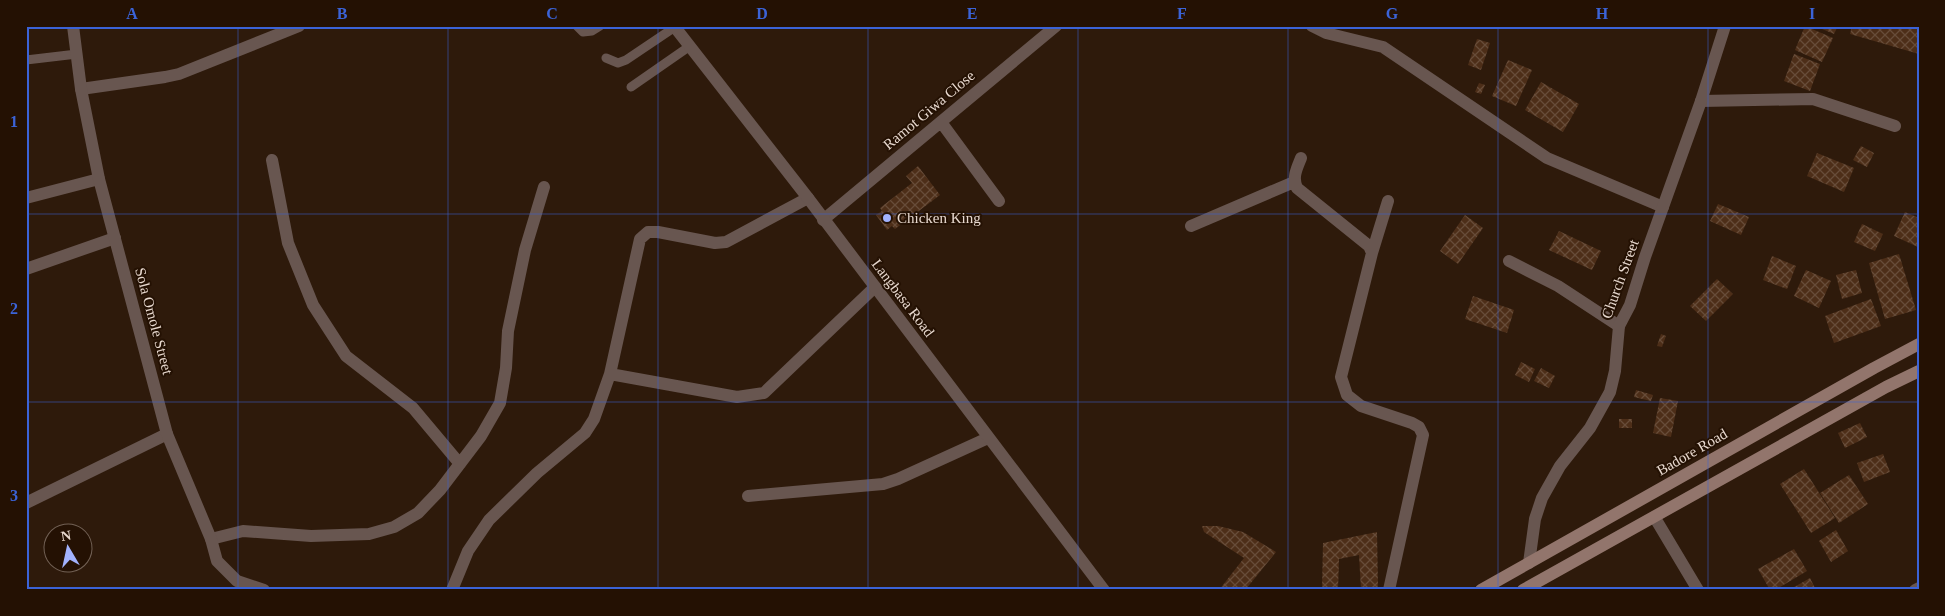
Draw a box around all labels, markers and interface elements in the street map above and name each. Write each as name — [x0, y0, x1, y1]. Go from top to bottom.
text: A — [126, 5, 138, 22]
text: B — [337, 5, 348, 22]
text: C — [546, 5, 558, 22]
text: D — [756, 5, 768, 22]
text: E — [967, 5, 977, 22]
text: F — [1177, 5, 1187, 22]
text: G — [1386, 5, 1399, 22]
text: H — [1596, 5, 1609, 22]
text: I — [1809, 5, 1815, 22]
street label: Ramot Giwa Close — [880, 67, 978, 153]
text: 1 — [10, 113, 18, 130]
place label: Chicken King — [897, 210, 981, 226]
marker: Chicken King — [881, 212, 893, 224]
street label: Church Street — [1598, 237, 1642, 321]
street label: Langbasa Road — [869, 256, 938, 340]
street label: Sola Omole Street — [132, 266, 176, 377]
text: 2 — [10, 300, 18, 317]
street label: Badore Road — [1654, 425, 1731, 479]
text: 3 — [10, 487, 18, 504]
north arrow — [42, 524, 92, 574]
text: N — [60, 527, 72, 544]

